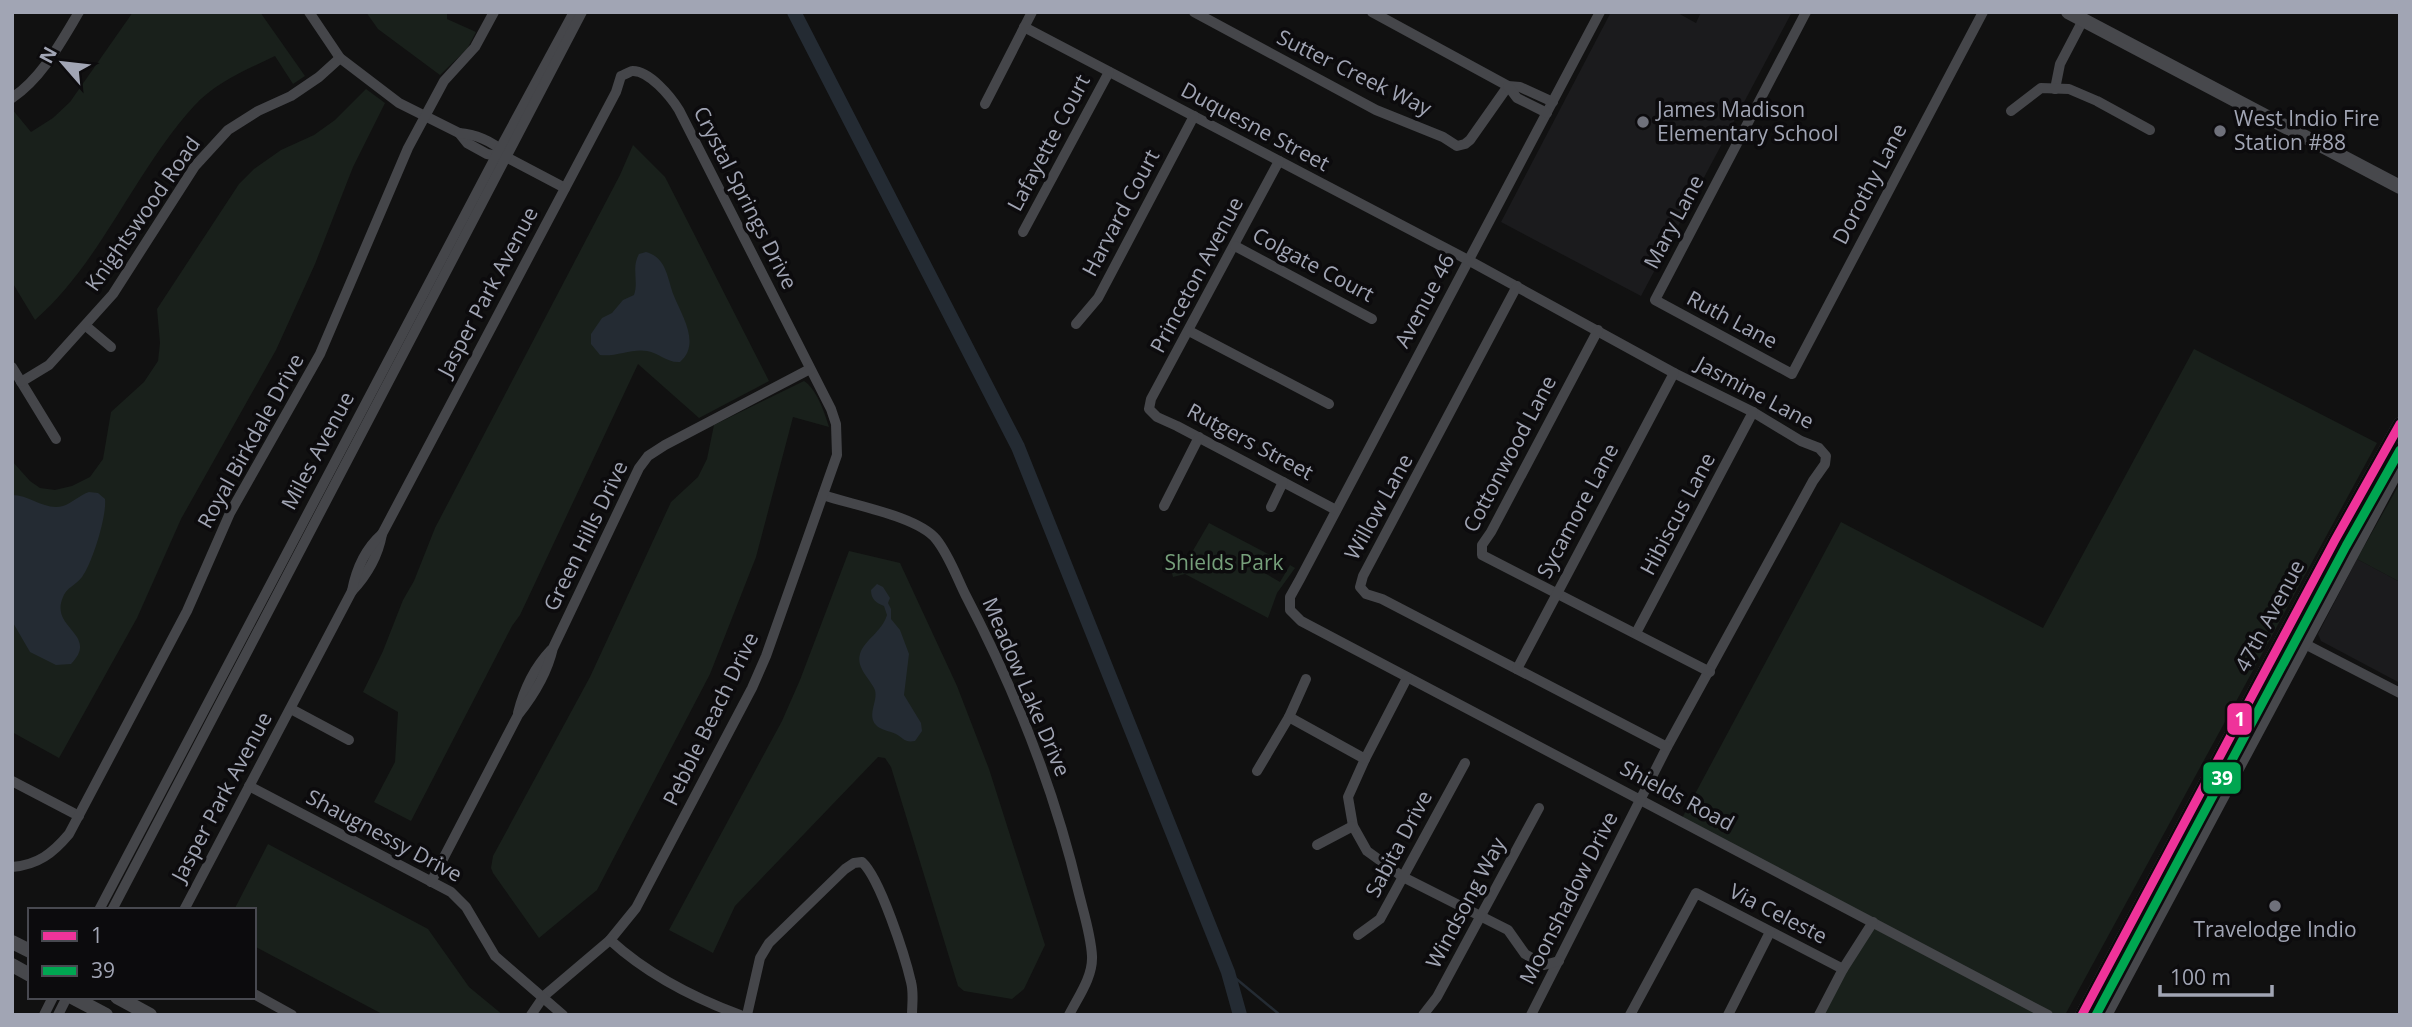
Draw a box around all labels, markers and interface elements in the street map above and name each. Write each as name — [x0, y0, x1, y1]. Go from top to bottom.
street label: Sutter Creek Way — [1273, 23, 1437, 122]
north arrow — [28, 28, 98, 98]
text: N — [33, 42, 63, 68]
street label: Lafayette Court — [1000, 69, 1096, 216]
street label: Duquesne Street — [1176, 75, 1335, 177]
place label: James Madison Elementary School — [1655, 95, 1839, 147]
street label: Crystal Springs Drive — [688, 101, 804, 294]
place label: West Indio Fire Station #88 — [2234, 104, 2380, 156]
marker: James Madison Elementary School — [1635, 114, 1651, 130]
street label: Dorothy Lane — [1826, 118, 1913, 249]
marker: West Indio Fire Station #88 — [2212, 123, 2228, 139]
street label: Knightswood Road — [78, 131, 206, 296]
street label: Harvard Court — [1075, 144, 1165, 281]
street label: Mary Lane — [1637, 170, 1710, 273]
street label: Princeton Avenue — [1143, 192, 1249, 357]
street label: Jasper Park Avenue — [430, 202, 544, 383]
street label: Colgate Court — [1248, 220, 1379, 308]
street label: Avenue 46 — [1388, 249, 1461, 352]
street label: Ruth Lane — [1682, 284, 1783, 355]
street label: Royal Birkdale Drive — [190, 348, 310, 533]
street label: Jasmine Lane — [1690, 348, 1819, 435]
street label: Cottonwood Lane — [1456, 370, 1562, 537]
street label: Miles Avenue — [274, 387, 360, 514]
street label: Rutgers Street — [1182, 396, 1319, 486]
street label: Sycamore Lane — [1530, 438, 1624, 583]
street label: Hibiscus Lane — [1633, 448, 1721, 580]
street label: Willow Lane — [1338, 449, 1419, 564]
street label: Green Hills Drive — [537, 456, 634, 615]
park label: Shields Park — [1164, 548, 1284, 576]
street label: 47th Avenue — [2228, 555, 2310, 676]
street label: Meadow Lake Drive — [977, 593, 1077, 780]
street label: Pebble Beach Drive — [656, 627, 764, 810]
line badge: 1 — [2226, 702, 2253, 736]
text: 1 — [2235, 706, 2245, 732]
street label: Jasper Park Avenue — [164, 707, 278, 888]
street label: Shields Road — [1616, 753, 1739, 837]
line badge: 39 — [2202, 761, 2242, 795]
text: 39 — [2211, 765, 2233, 791]
street label: Shaugnessy Drive — [302, 782, 467, 888]
street label: Sabita Drive — [1358, 785, 1438, 902]
street label: Moonshadow Drive — [1512, 806, 1624, 989]
street label: Windsong Way — [1419, 832, 1512, 973]
street label: Via Celeste — [1725, 876, 1832, 950]
marker: Travelodge Indio — [2267, 898, 2283, 914]
legend — [28, 908, 256, 999]
place label: Travelodge Indio — [2193, 915, 2357, 943]
text: 1 — [91, 921, 103, 949]
scale bar — [2160, 954, 2272, 998]
text: 39 — [91, 956, 115, 984]
text: 100 m — [2170, 963, 2231, 991]

